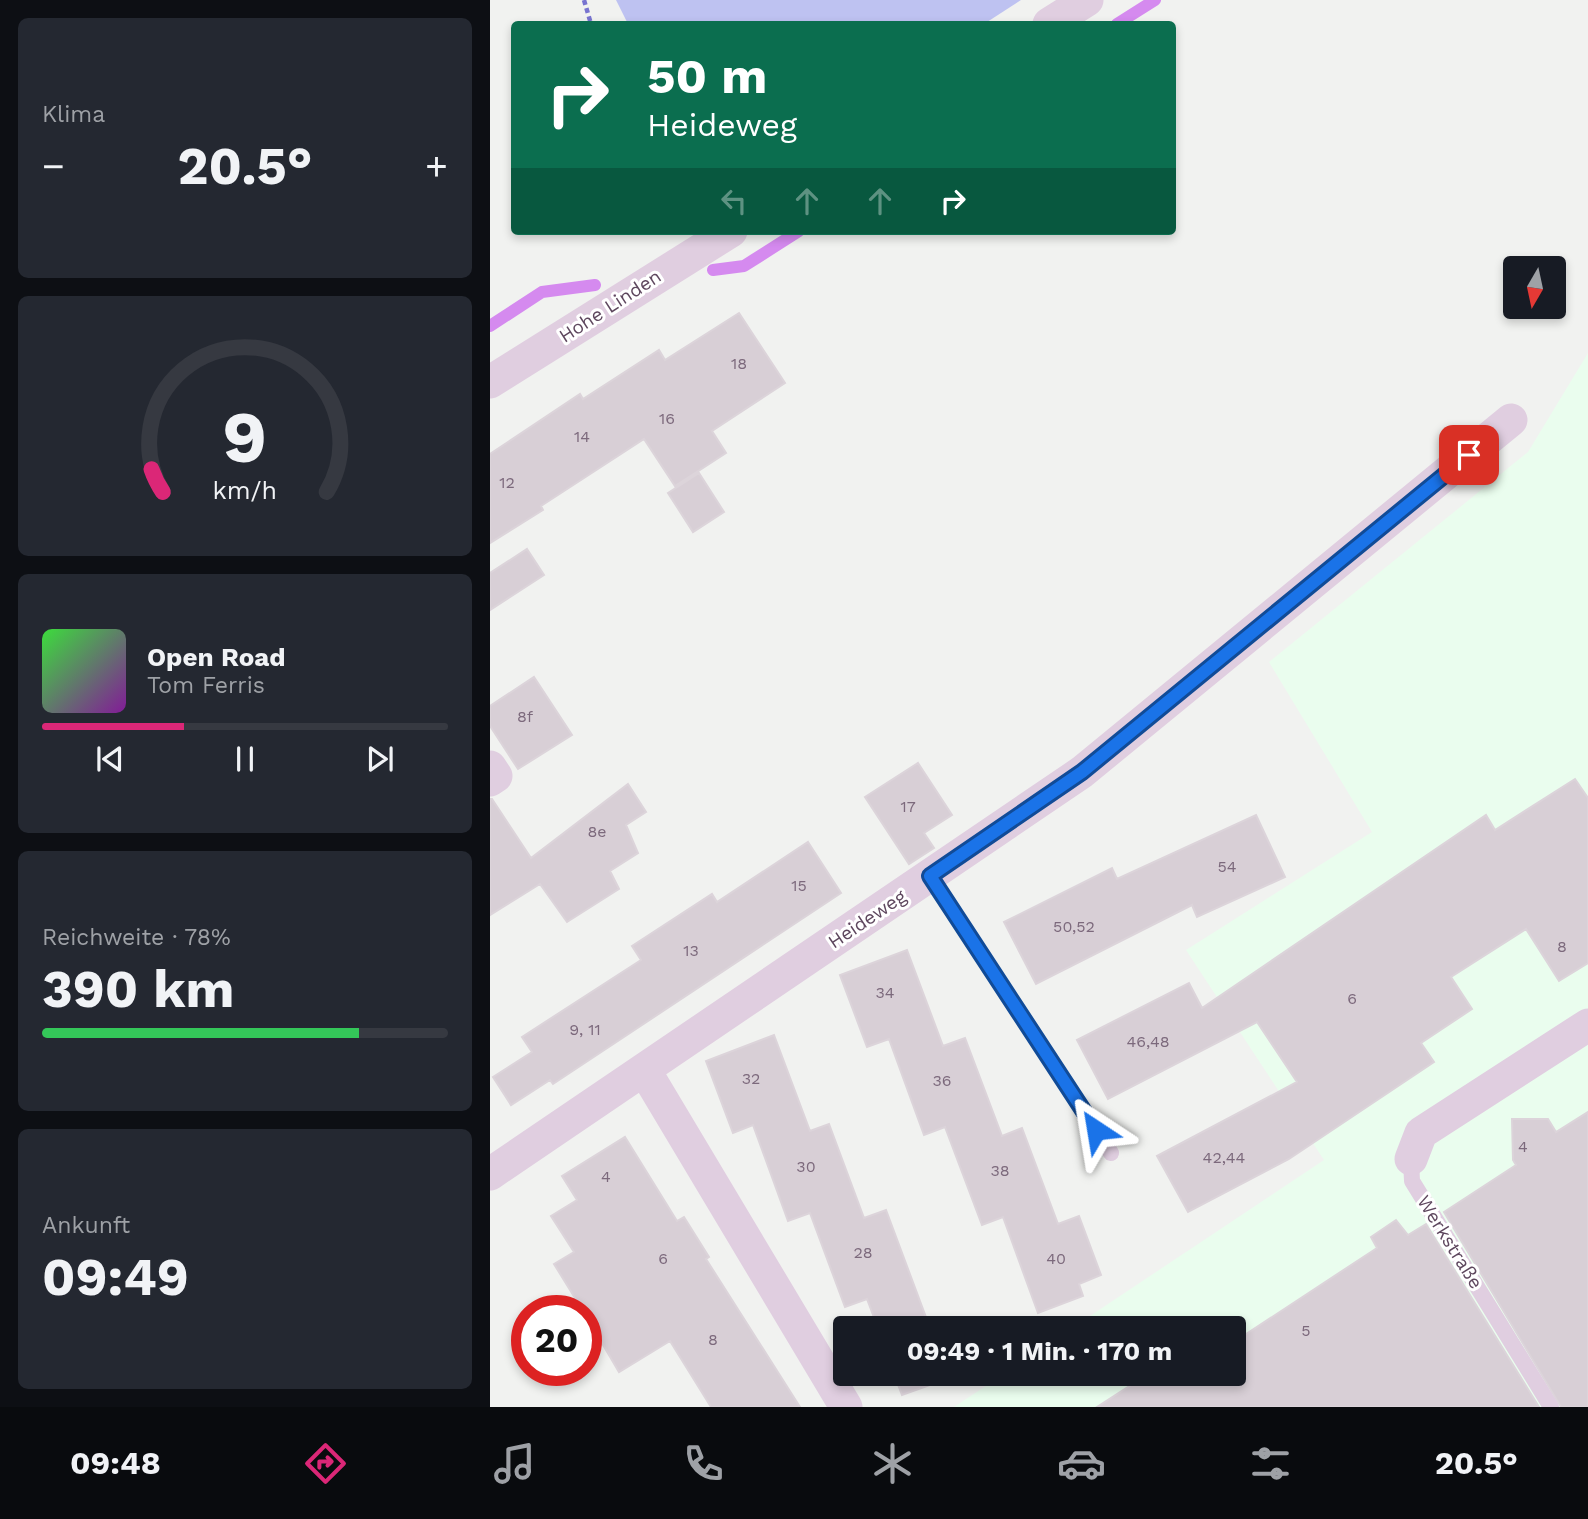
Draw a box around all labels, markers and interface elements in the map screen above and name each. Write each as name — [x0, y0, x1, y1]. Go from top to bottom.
text: 50 m — [647, 47, 767, 105]
icon: right — [532, 49, 623, 140]
text: Klima — [42, 101, 105, 128]
text: Heideweg — [647, 106, 797, 144]
text: 20.5° — [177, 136, 313, 197]
text: − — [42, 144, 65, 188]
text: + — [425, 144, 448, 188]
icon: left — [715, 182, 753, 220]
icon: ahead — [788, 182, 826, 220]
icon: ahead — [861, 182, 899, 220]
icon: right — [934, 182, 972, 220]
north arrow — [1503, 256, 1566, 318]
map controls — [1503, 256, 1566, 319]
street label: Hohe Linden — [555, 264, 665, 348]
house number: 18 — [731, 354, 747, 373]
text: 9 — [223, 394, 267, 480]
house number: 16 — [659, 409, 675, 428]
pin — [1439, 425, 1499, 485]
house number: 14 — [574, 427, 590, 446]
icon: arrive — [1450, 436, 1488, 474]
house number: 12 — [499, 473, 515, 492]
text: km/h — [213, 475, 277, 504]
text: Open Road — [147, 642, 285, 672]
text: Tom Ferris — [147, 672, 265, 699]
house number: 8f — [517, 707, 534, 726]
icon: previous — [91, 740, 129, 778]
icon: pause — [226, 740, 264, 778]
icon: next — [361, 740, 399, 778]
house number: 17 — [900, 797, 916, 816]
house number: 8e — [587, 822, 607, 841]
house number: 54 — [1217, 857, 1237, 876]
house number: 15 — [791, 876, 807, 895]
street label: Heideweg — [824, 884, 911, 953]
house number: 50,52 — [1053, 917, 1095, 936]
text: Reichweite · 78% — [42, 924, 231, 951]
house number: 8 — [1557, 937, 1567, 956]
house number: 13 — [683, 941, 699, 960]
text: 390 km — [42, 959, 235, 1020]
house number: 34 — [875, 983, 895, 1002]
house number: 6 — [1347, 989, 1357, 1008]
house number: 9, 11 — [569, 1020, 601, 1039]
house number: 46,48 — [1126, 1032, 1170, 1051]
house number: 32 — [742, 1069, 760, 1088]
house number: 36 — [932, 1071, 952, 1090]
position arrow — [1059, 1093, 1133, 1167]
house number: 4 — [1518, 1137, 1528, 1156]
house number: 42,44 — [1203, 1148, 1246, 1167]
house number: 30 — [796, 1157, 816, 1176]
house number: 38 — [990, 1161, 1010, 1180]
house number: 4 — [601, 1167, 611, 1186]
street label: Werkstraße — [1412, 1191, 1488, 1293]
text: Ankunft — [42, 1212, 130, 1239]
house number: 28 — [853, 1243, 873, 1262]
text: 09:49 — [42, 1247, 189, 1308]
house number: 6 — [658, 1249, 668, 1268]
house number: 40 — [1046, 1249, 1066, 1268]
speed limit sign: 20 — [511, 1295, 602, 1386]
house number: 5 — [1301, 1321, 1311, 1340]
house number: 8 — [708, 1330, 718, 1349]
text: 09:49 · 1 Min. · 170 m — [907, 1336, 1172, 1366]
icon: directions — [301, 1439, 350, 1488]
icon: music — [490, 1439, 539, 1488]
icon: phone — [679, 1439, 728, 1488]
icon: climate — [868, 1439, 917, 1488]
icon: car — [1057, 1439, 1106, 1488]
icon: filters — [1246, 1439, 1295, 1488]
text: 09:48 — [70, 1444, 161, 1482]
text: 20.5° — [1435, 1444, 1518, 1482]

